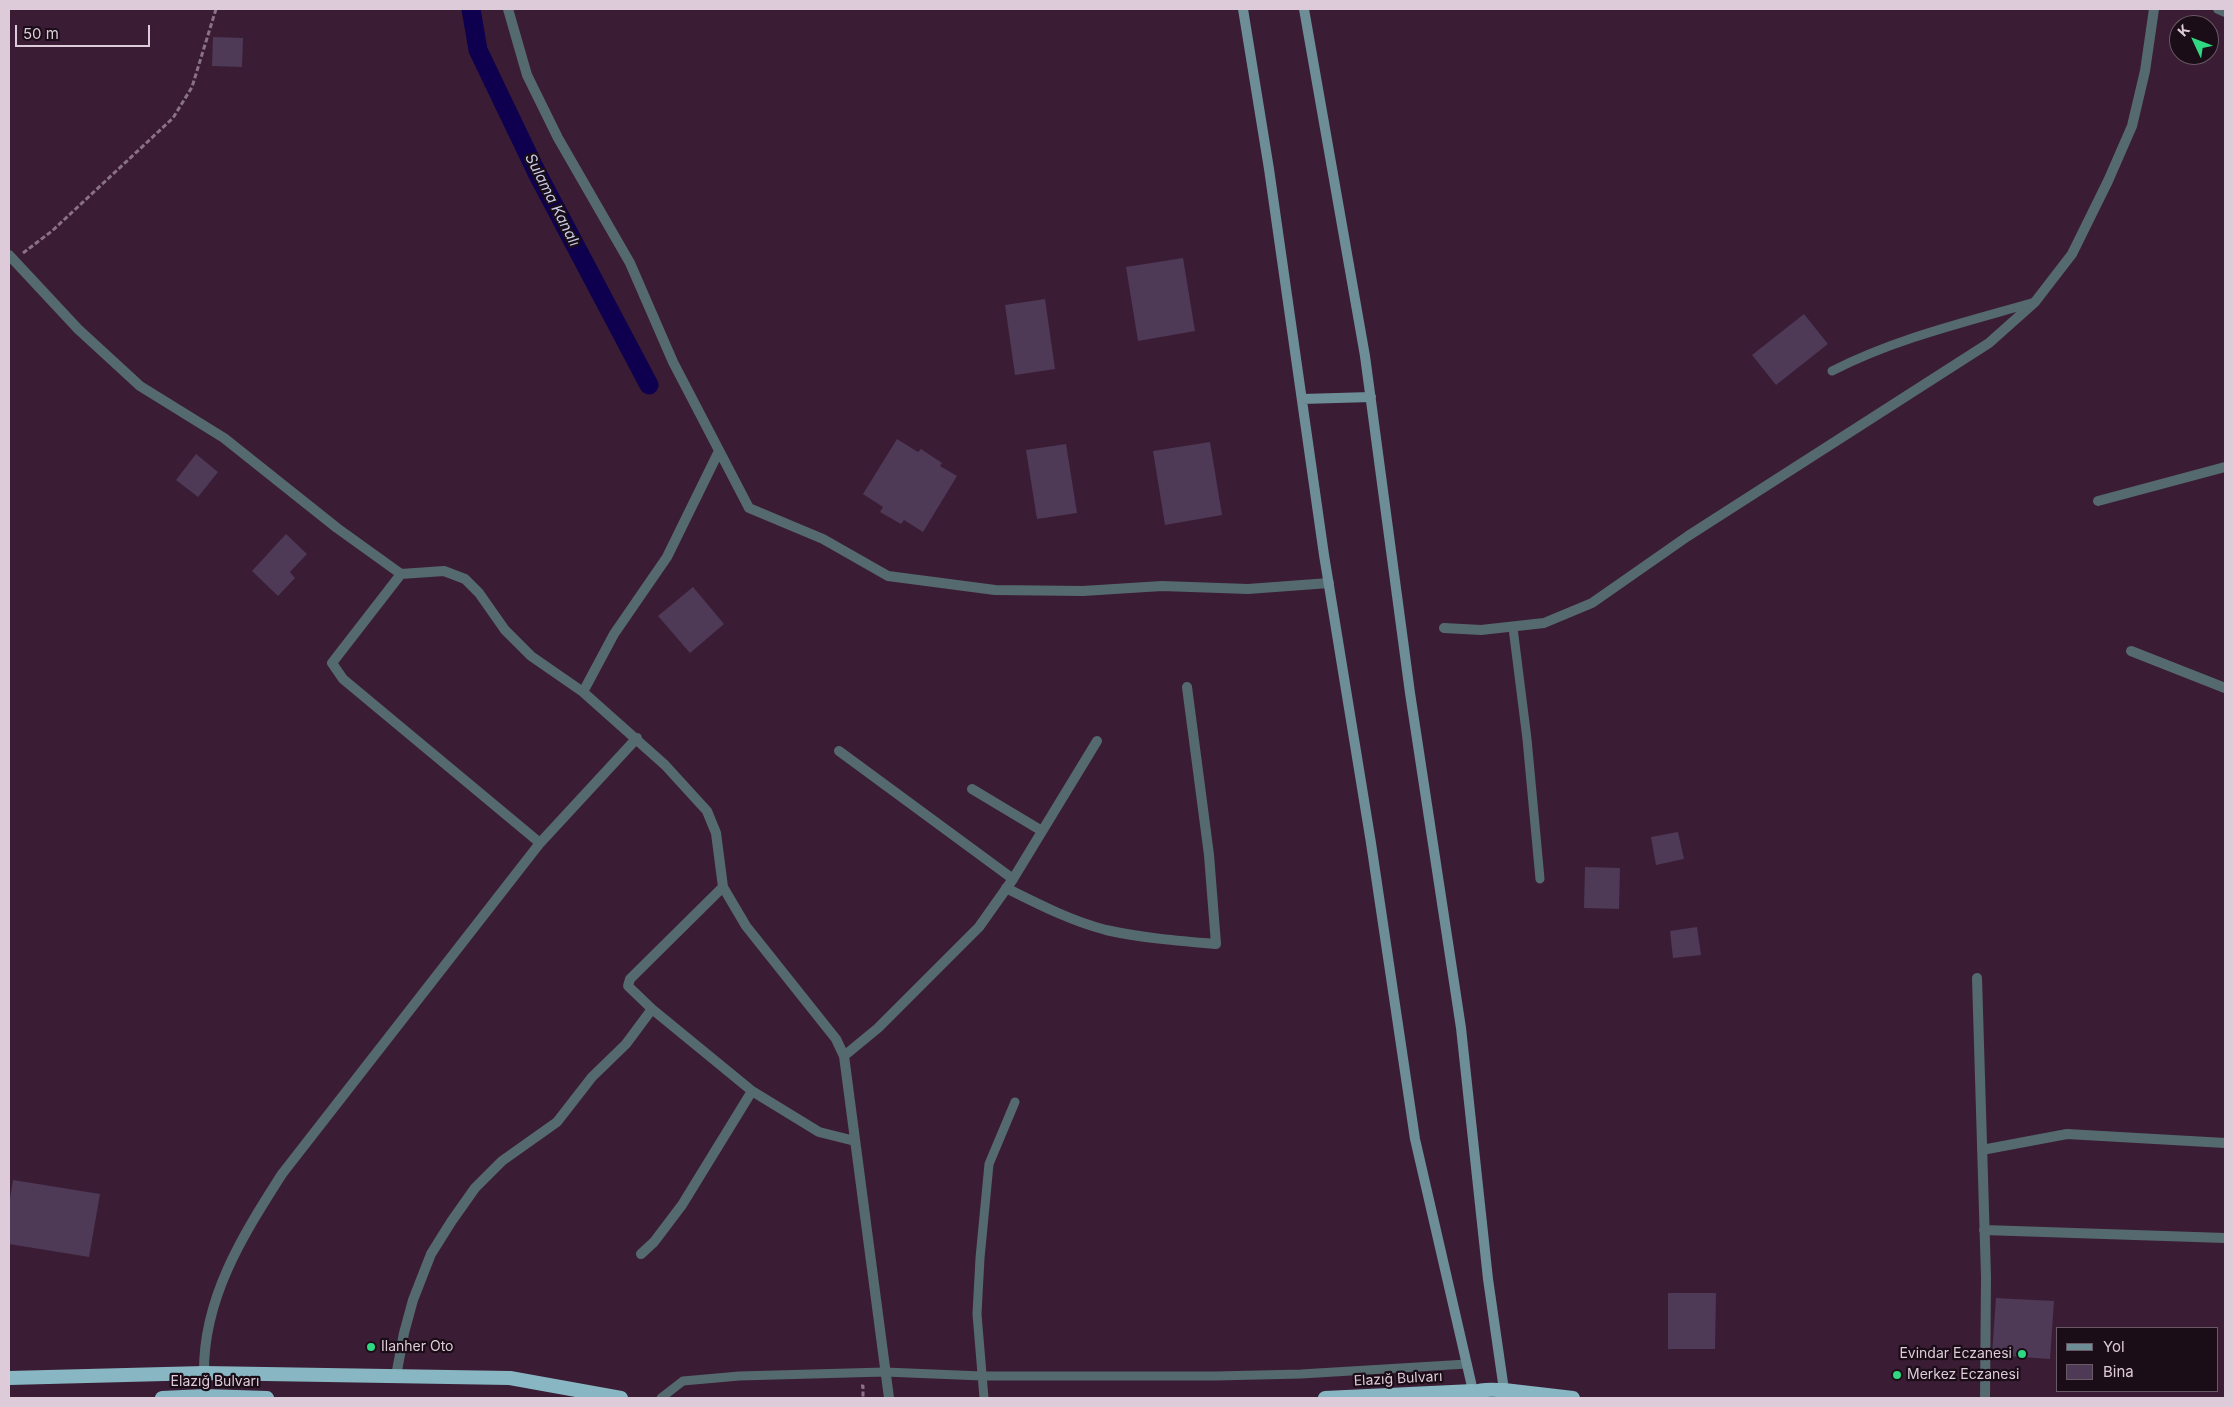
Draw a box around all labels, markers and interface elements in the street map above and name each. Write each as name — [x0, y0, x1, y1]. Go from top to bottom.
scale bar — [18, 15, 152, 47]
north arrow — [2169, 15, 2219, 65]
text: K — [2174, 21, 2193, 40]
text: 50 m — [23, 24, 59, 43]
water label: Sulama Kanalı — [521, 151, 583, 249]
legend — [2056, 1327, 2219, 1392]
text: Yol — [2103, 1337, 2125, 1356]
place label: Ilanher Oto — [381, 1339, 453, 1355]
marker: Ilanher Oto — [365, 1341, 377, 1353]
place label: Evindar Eczanesi — [1899, 1346, 2012, 1362]
marker: Evindar Eczanesi — [2016, 1348, 2028, 1360]
text: Bina — [2103, 1362, 2134, 1381]
place label: Merkez Eczanesi — [1907, 1367, 2019, 1383]
street label: Elazığ Bulvarı — [1353, 1368, 1443, 1390]
marker: Merkez Eczanesi — [1891, 1369, 1903, 1381]
street label: Elazığ Bulvarı — [171, 1374, 259, 1390]

